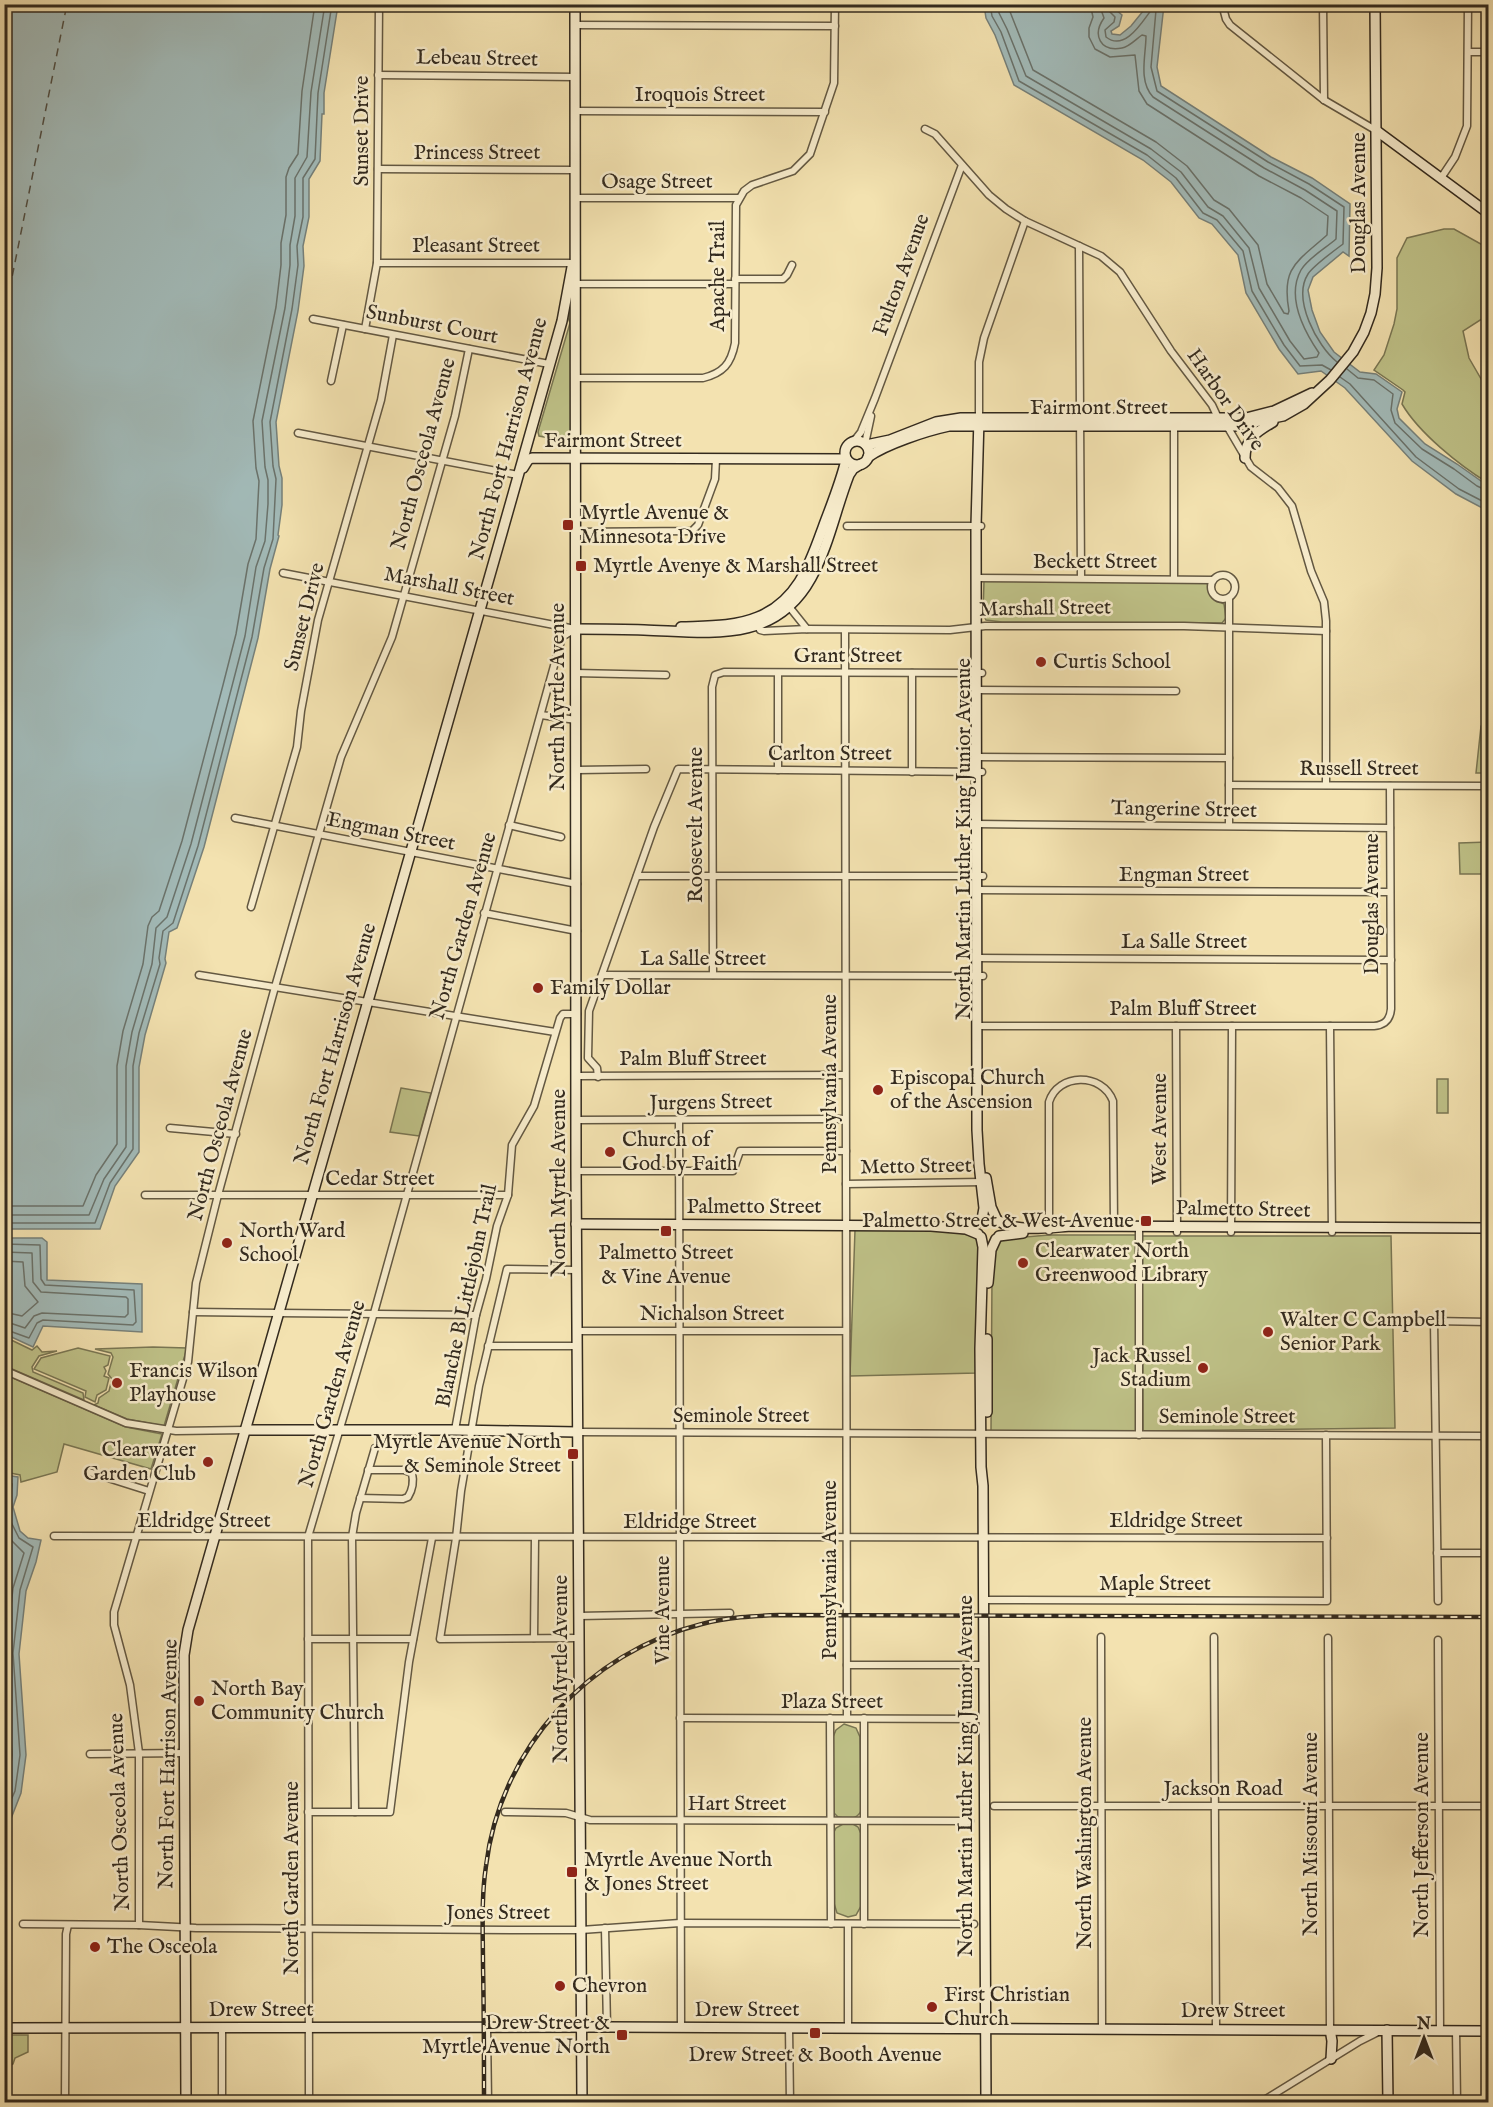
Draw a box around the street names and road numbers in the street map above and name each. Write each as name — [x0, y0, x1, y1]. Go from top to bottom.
street label: Lebeau Street — [416, 44, 538, 74]
street label: Sunset Drive — [349, 75, 376, 186]
street label: Iroquois Street — [635, 82, 765, 109]
street label: Douglas Avenue — [1346, 132, 1373, 274]
street label: Princess Street — [414, 140, 540, 167]
street label: Osage Street — [601, 169, 713, 196]
street label: Fulton Avenue — [867, 210, 937, 340]
street label: Apache Trail — [705, 220, 732, 332]
street label: Pleasant Street — [412, 233, 540, 260]
street label: Sunburst Court — [364, 299, 500, 351]
street label: North Fort Harrison Avenue — [464, 314, 555, 563]
street label: Harbor Drive — [1180, 344, 1270, 457]
street label: North Osceola Avenue — [385, 355, 463, 553]
street label: Fairmont Street — [1030, 395, 1168, 422]
street label: Fairmont Street — [544, 428, 682, 455]
street label: Beckett Street — [1033, 549, 1157, 576]
street label: Sunset Drive — [279, 560, 332, 674]
street label: Marshall Street — [381, 561, 517, 613]
street label: Marshall Street — [979, 594, 1111, 624]
street label: North Myrtle Avenue — [545, 603, 572, 791]
street label: Grant Street — [794, 643, 902, 670]
street label: North Martin Luther King Junior Avenue — [951, 658, 978, 1020]
street label: Carlton Street — [768, 741, 892, 768]
street label: Roosevelt Avenue — [683, 747, 710, 903]
street label: Russell Street — [1299, 756, 1419, 783]
street label: Tangerine Street — [1111, 795, 1257, 825]
street label: Engman Street — [324, 806, 458, 858]
street label: North Garden Avenue — [424, 829, 504, 1023]
street label: Douglas Avenue — [1359, 833, 1386, 975]
street label: Engman Street — [1119, 862, 1249, 889]
street label: North Fort Harrison Avenue — [289, 920, 384, 1168]
street label: La Salle Street — [1121, 929, 1247, 956]
street label: La Salle Street — [640, 946, 766, 973]
street label: Pennsylvania Avenue — [817, 994, 844, 1174]
street label: Palm Bluff Street — [1109, 996, 1257, 1023]
street label: North Osceola Avenue — [182, 1026, 260, 1224]
street label: Palm Bluff Street — [619, 1046, 767, 1073]
street label: West Avenue — [1147, 1073, 1174, 1185]
street label: Jurgens Street — [647, 1088, 773, 1118]
street label: North Myrtle Avenue — [546, 1089, 573, 1277]
street label: Metto Street — [860, 1153, 972, 1181]
street label: Cedar Street — [325, 1166, 435, 1193]
street label: Blanche B Littlejohn Trail — [430, 1181, 504, 1410]
street label: Palmetto Street — [686, 1194, 822, 1221]
street label: Palmetto Street — [1175, 1195, 1311, 1225]
street label: North Garden Avenue — [293, 1297, 373, 1491]
street label: Nichalson Street — [639, 1301, 785, 1328]
street label: Seminole Street — [673, 1403, 809, 1430]
street label: Seminole Street — [1159, 1404, 1295, 1431]
street label: Pennsylvania Avenue — [817, 1480, 844, 1660]
street label: Eldridge Street — [137, 1508, 271, 1535]
street label: Eldridge Street — [1109, 1508, 1243, 1535]
street label: Eldridge Street — [623, 1509, 757, 1536]
street label: Vine Avenue — [650, 1555, 677, 1665]
street label: Maple Street — [1099, 1571, 1211, 1598]
street label: North Myrtle Avenue — [548, 1575, 575, 1763]
street label: North Martin Luther King Junior Avenue — [953, 1595, 980, 1957]
street label: North Fort Harrison Avenue — [153, 1638, 185, 1889]
street label: Plaza Street — [781, 1689, 883, 1716]
street label: North Osceola Avenue — [103, 1712, 137, 1911]
street label: North Washington Avenue — [1072, 1716, 1099, 1949]
street label: North Missouri Avenue — [1298, 1732, 1325, 1936]
street label: North Jefferson Avenue — [1409, 1732, 1436, 1938]
street label: Jackson Road — [1161, 1776, 1283, 1803]
street label: North Garden Avenue — [279, 1781, 306, 1975]
street label: Hart Street — [688, 1791, 786, 1818]
street label: Jones Street — [444, 1900, 550, 1927]
street label: Drew Street — [209, 1997, 313, 2024]
street label: Drew Street — [695, 1997, 799, 2024]
street label: Drew Street — [1181, 1998, 1285, 2025]

